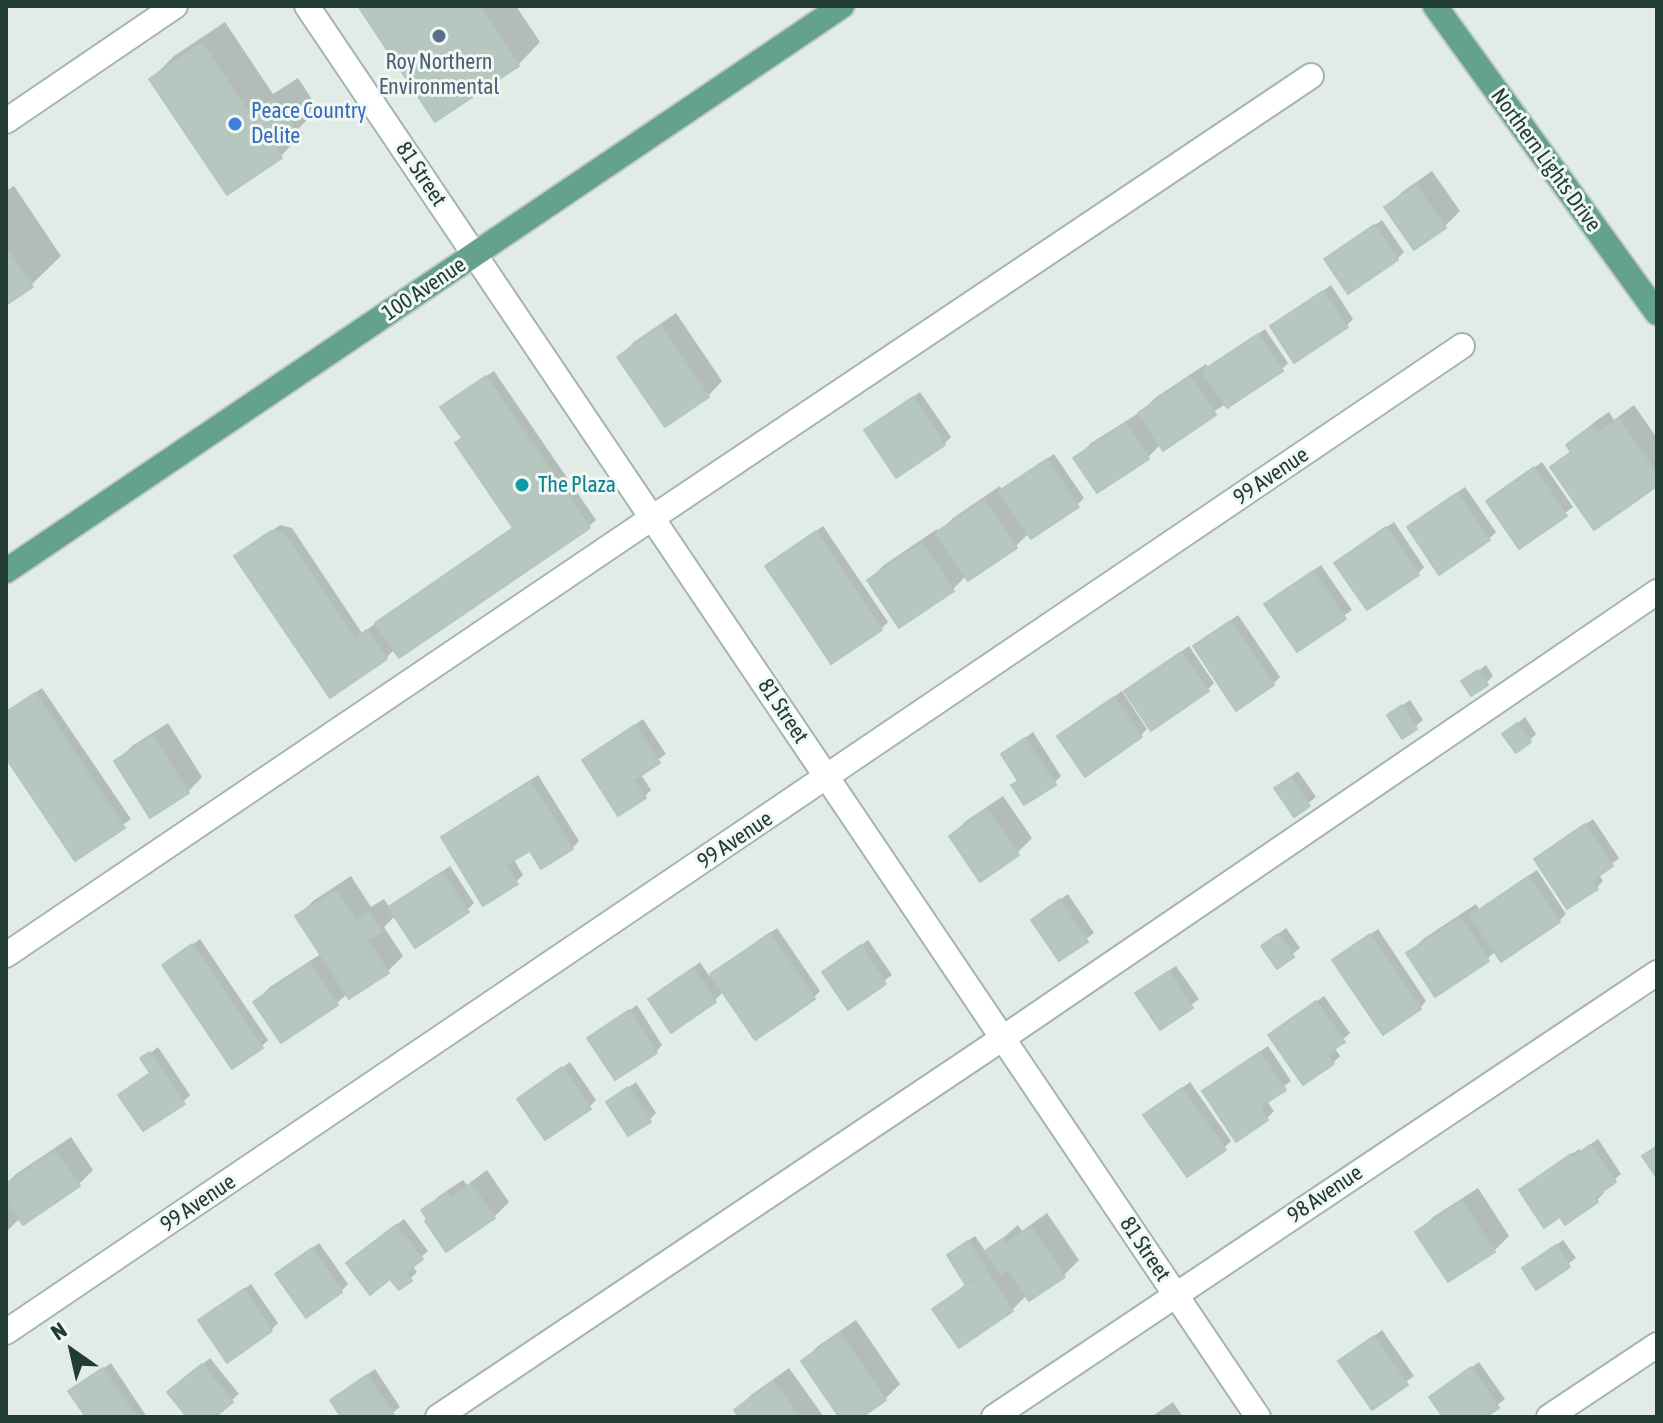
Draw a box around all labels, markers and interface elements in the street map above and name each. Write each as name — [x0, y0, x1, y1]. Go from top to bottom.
marker: Roy Northern Environmental — [430, 27, 448, 45]
place label: Roy Northern Environmental — [379, 49, 499, 100]
street label: Northern Lights Drive — [1485, 83, 1607, 237]
place label: Peace Country Delite — [251, 98, 366, 150]
marker: Peace Country Delite — [226, 115, 244, 133]
street label: 81 Street — [390, 137, 452, 211]
street label: 100 Avenue — [377, 252, 471, 326]
street label: 99 Avenue — [1229, 441, 1313, 511]
place label: The Plaza — [538, 472, 616, 498]
marker: The Plaza — [513, 476, 531, 494]
street label: 81 Street — [752, 674, 814, 748]
street label: 99 Avenue — [693, 805, 777, 875]
street label: 98 Avenue — [1283, 1159, 1367, 1229]
street label: 99 Avenue — [156, 1168, 240, 1238]
street label: 81 Street — [1114, 1212, 1176, 1286]
north arrow — [32, 1311, 112, 1391]
text: N — [46, 1317, 71, 1346]

